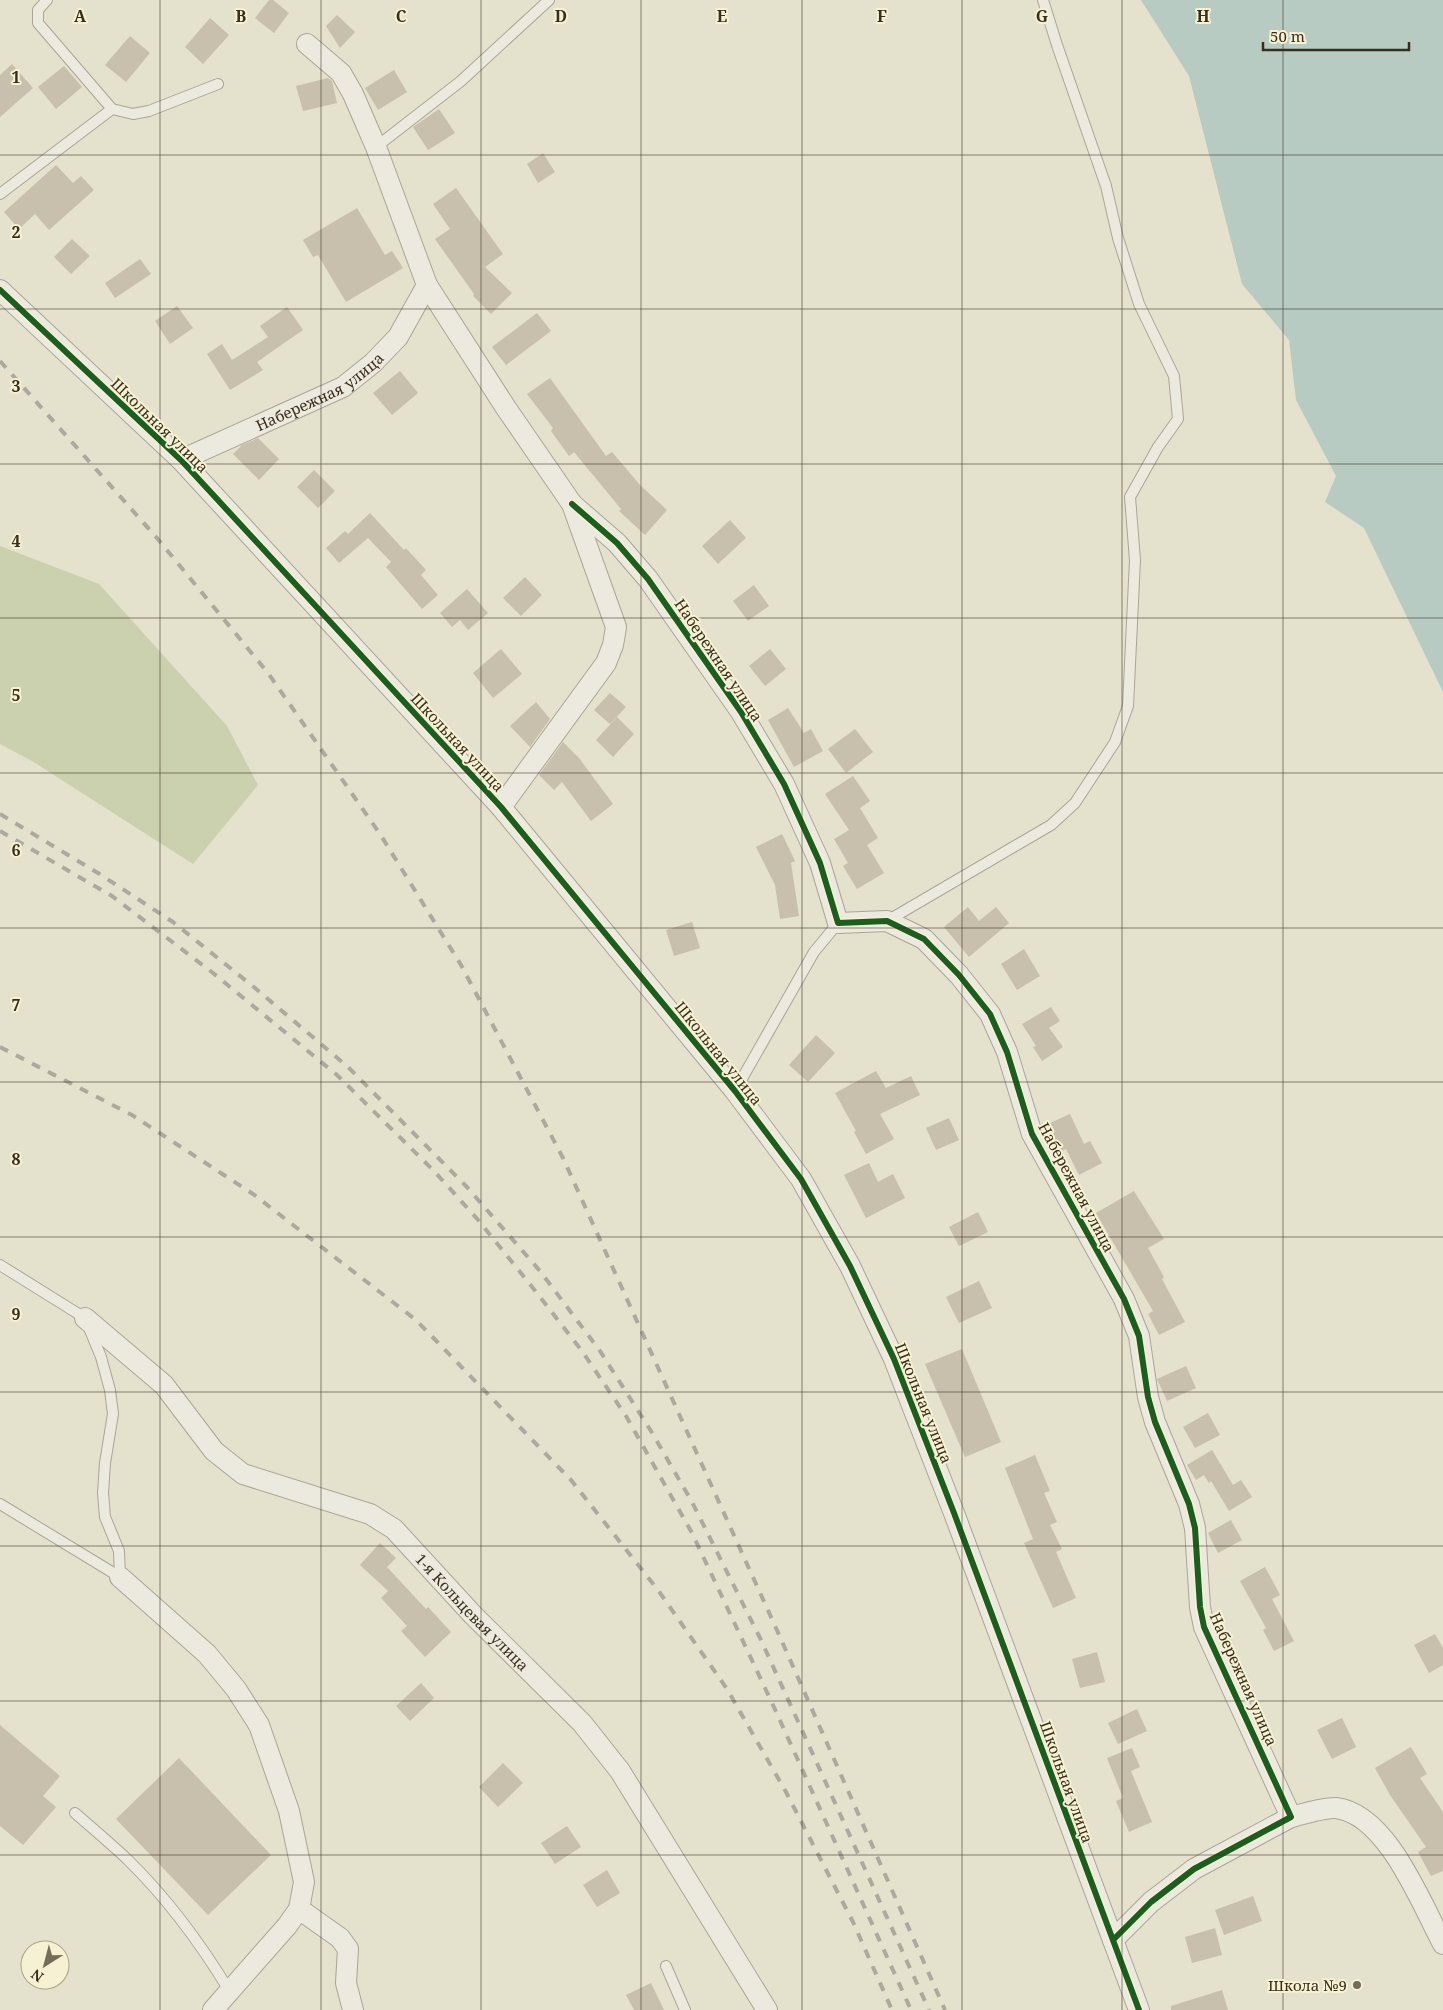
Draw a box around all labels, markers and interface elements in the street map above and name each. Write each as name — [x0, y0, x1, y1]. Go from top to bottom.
text: A — [74, 5, 87, 27]
text: B — [236, 5, 247, 27]
text: C — [396, 5, 407, 27]
text: D — [555, 5, 567, 27]
text: E — [717, 5, 727, 27]
text: F — [877, 5, 887, 27]
text: G — [1036, 5, 1048, 27]
text: H — [1196, 5, 1210, 27]
scale bar — [1263, 20, 1409, 52]
text: 50 m — [1270, 26, 1305, 46]
text: 1 — [11, 66, 21, 88]
text: 2 — [11, 221, 21, 243]
street label: Набережная улица — [252, 348, 388, 435]
street label: Школьная улица — [107, 373, 213, 477]
text: 3 — [11, 375, 21, 397]
text: 4 — [11, 530, 21, 552]
street label: Набережная улица — [670, 595, 768, 725]
text: 5 — [11, 684, 21, 706]
street label: Школьная улица — [407, 688, 509, 796]
text: 6 — [11, 839, 21, 861]
text: 7 — [11, 994, 21, 1016]
street label: Школьная улица — [671, 997, 767, 1109]
street label: Набережная улица — [1034, 1119, 1120, 1255]
text: 8 — [11, 1148, 21, 1170]
text: 9 — [11, 1303, 21, 1325]
street label: Школьная улица — [891, 1340, 957, 1466]
street label: 1-я Кольцевая улица — [411, 1549, 533, 1675]
street label: Набережная улица — [1206, 1609, 1282, 1749]
street label: Школьная улица — [1036, 1718, 1098, 1846]
north arrow — [20, 1940, 70, 1990]
text: N — [27, 1965, 47, 1987]
place label: Школа №9 — [1268, 1975, 1347, 1995]
marker: Школа №9 — [1351, 1979, 1363, 1991]

